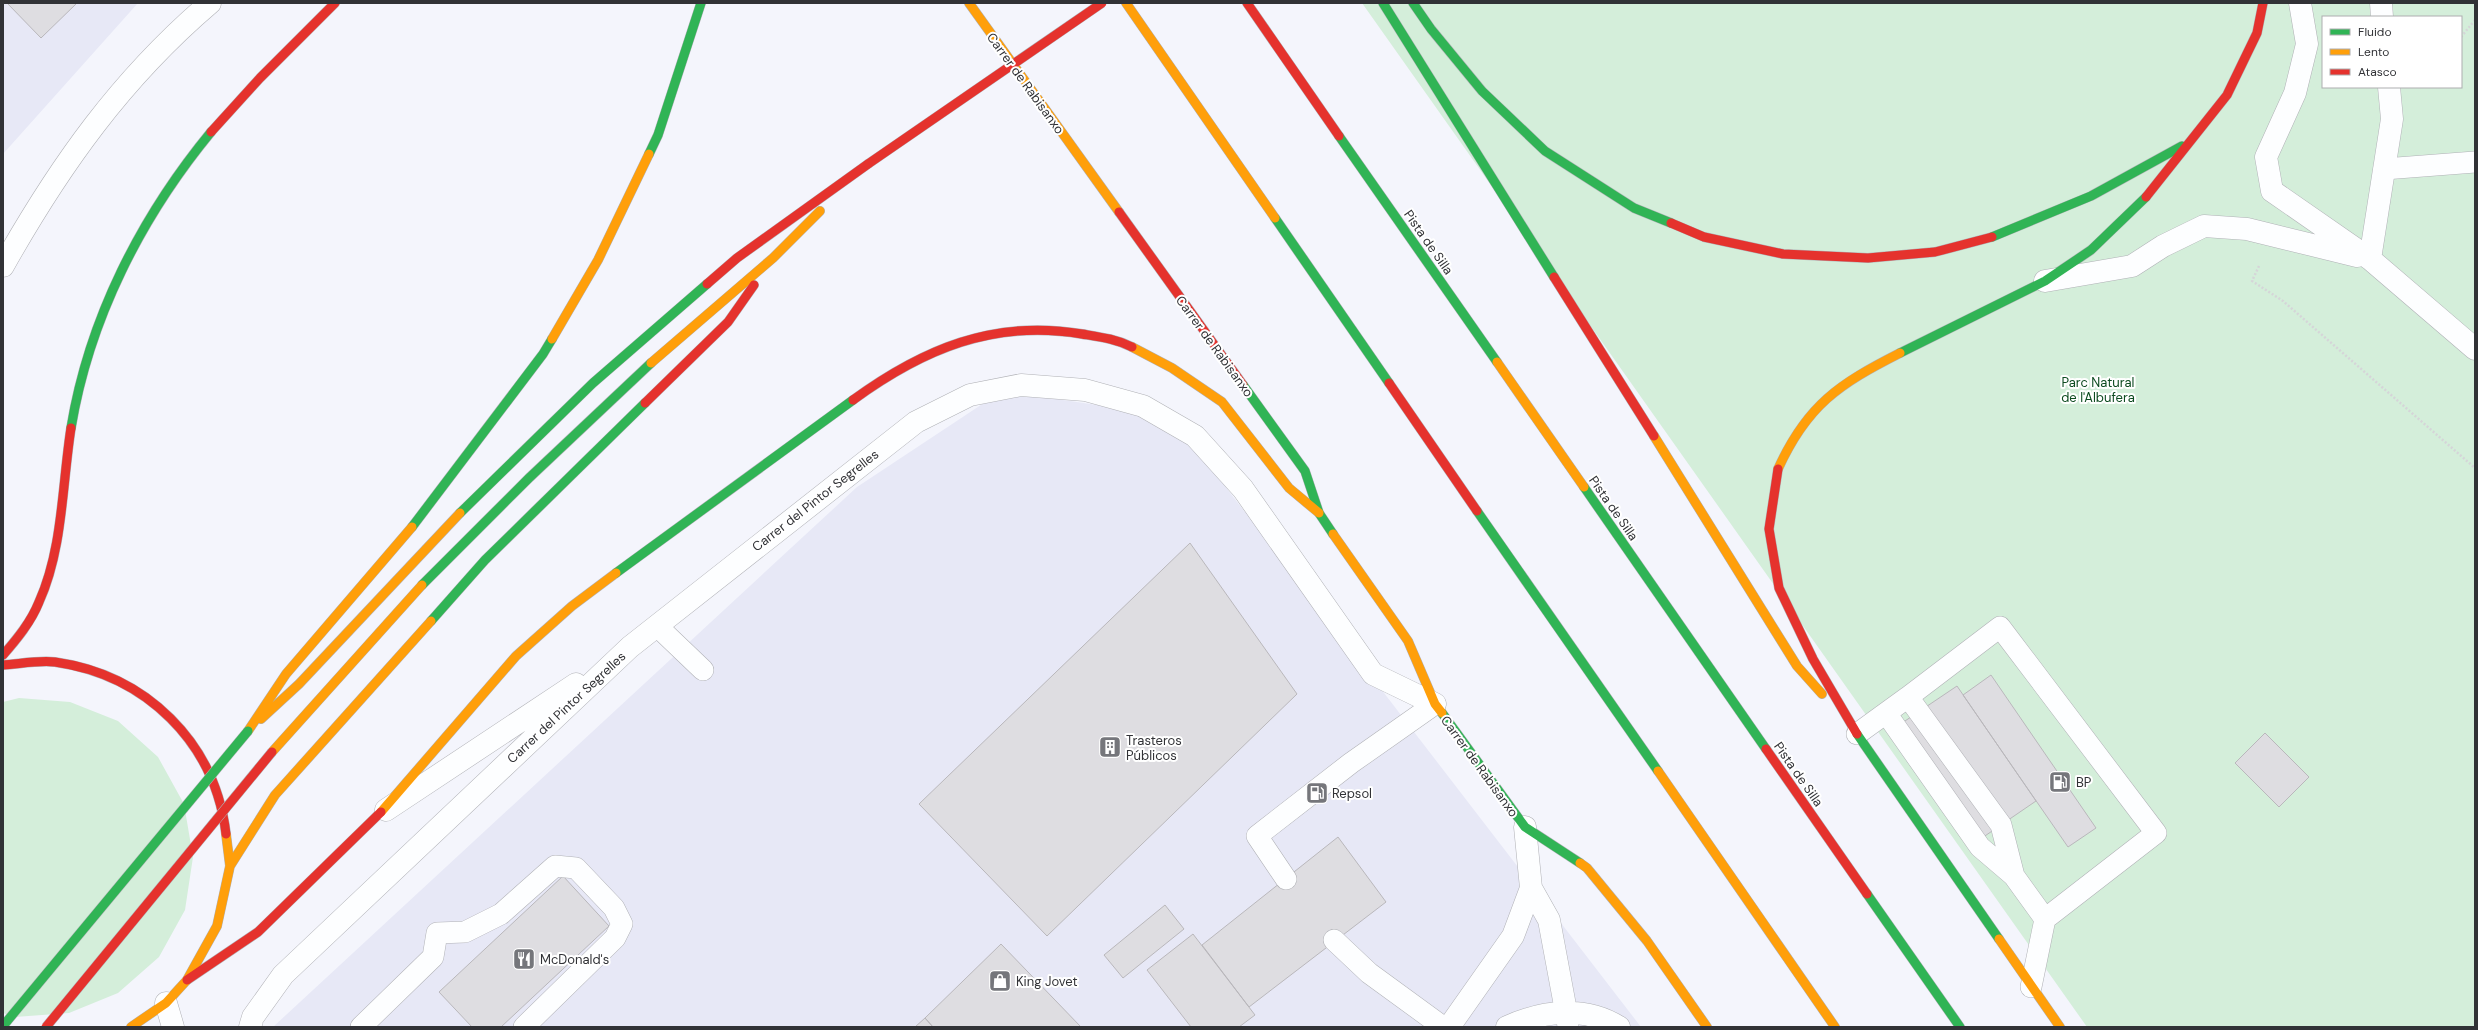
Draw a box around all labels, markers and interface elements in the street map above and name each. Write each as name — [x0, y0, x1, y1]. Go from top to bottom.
legend — [2322, 16, 2462, 88]
text: Fluido — [2358, 24, 2392, 40]
street label: Carrer de Rabisanxo — [983, 29, 1068, 138]
text: Lento — [2358, 44, 2389, 60]
text: Atasco — [2358, 64, 2397, 80]
street label: Pista de Silla — [1400, 207, 1457, 278]
street label: Carrer de Rabisanxo — [1172, 292, 1257, 401]
park label: Parc Natural de l'Albufera — [2061, 374, 2135, 406]
street label: Carrer del Pintor Segrelles — [749, 446, 882, 555]
street label: Pista de Silla — [1585, 473, 1642, 544]
street label: Carrer del Pintor Segrelles — [503, 648, 629, 767]
street label: Carrer de Rabisanxo — [1437, 712, 1522, 821]
place label: Trasteros Públicos — [1126, 732, 1182, 764]
building icon: Trasteros Públicos — [1097, 734, 1123, 760]
street label: Pista de Silla — [1770, 739, 1827, 810]
fuel station icon: BP — [2047, 769, 2073, 795]
place label: BP — [2076, 774, 2092, 791]
fuel station icon: Repsol — [1304, 780, 1330, 806]
place label: Repsol — [1332, 785, 1372, 802]
restaurant icon: McDonald's — [511, 946, 537, 972]
place label: McDonald's — [540, 951, 609, 968]
shop icon: King Jovet — [987, 968, 1013, 994]
place label: King Jovet — [1016, 973, 1078, 990]

